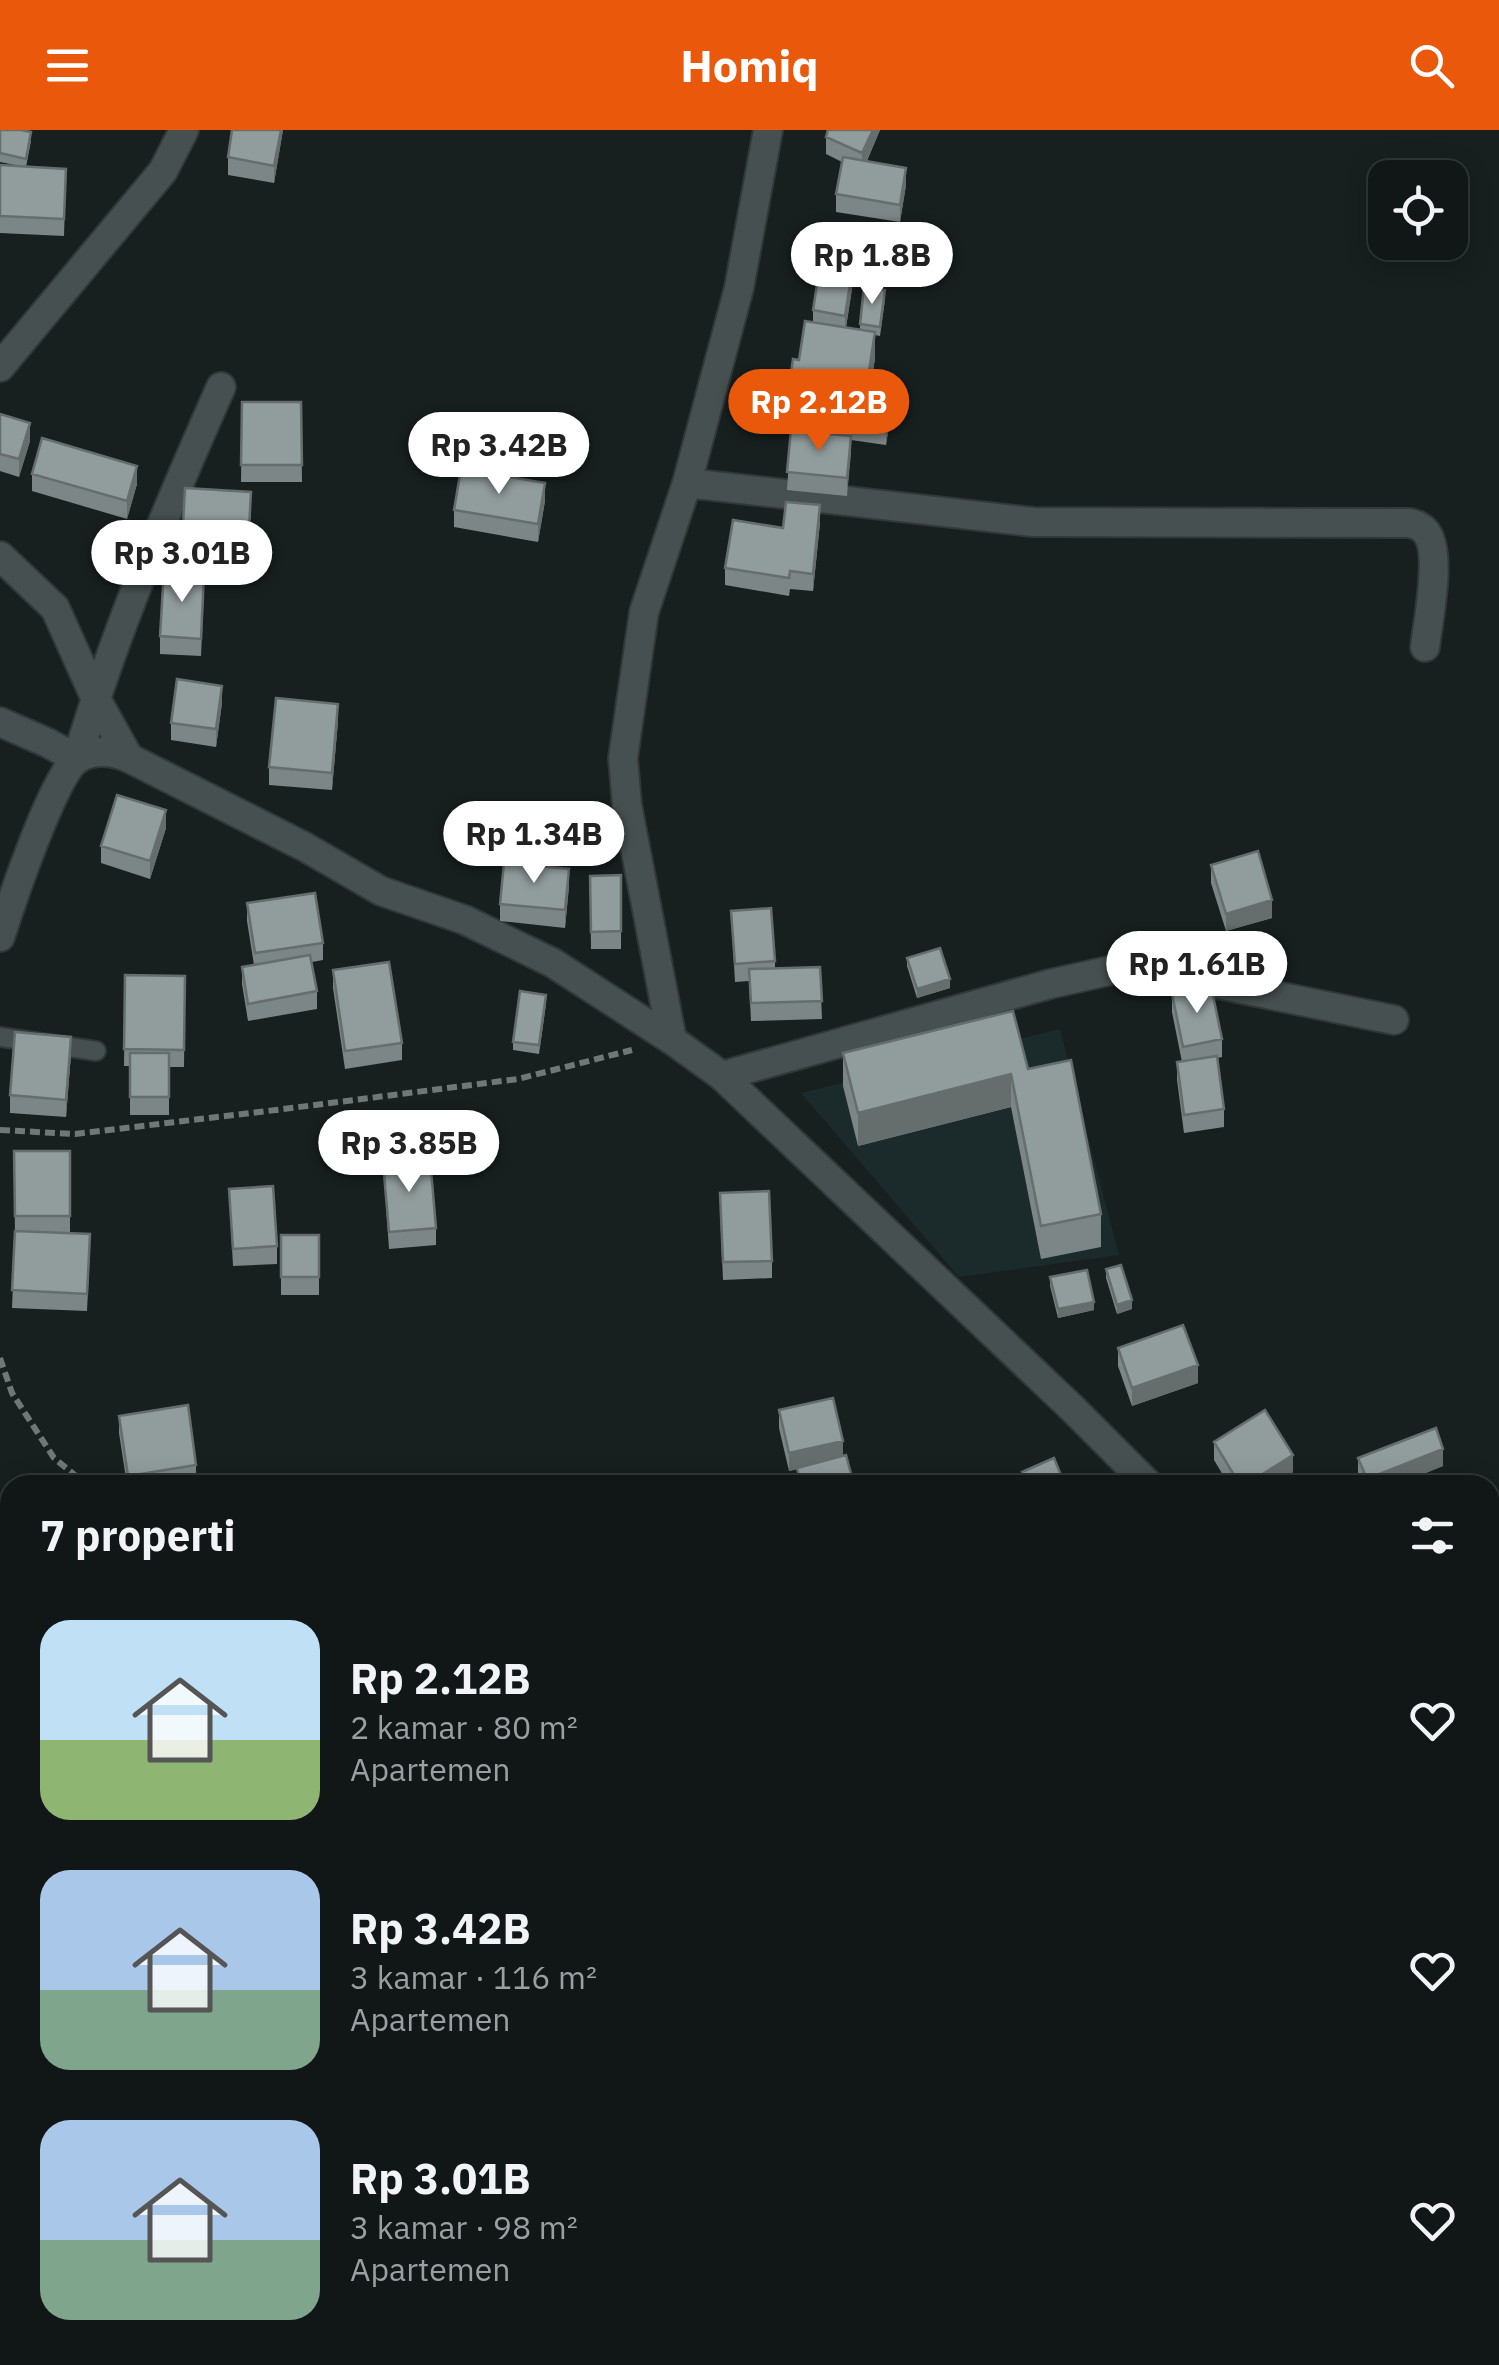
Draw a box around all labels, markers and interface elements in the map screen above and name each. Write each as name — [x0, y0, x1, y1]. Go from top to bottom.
text: Homiq — [680, 36, 819, 94]
icon: menu — [40, 38, 95, 93]
icon: search — [1404, 38, 1459, 93]
map controls — [1368, 160, 1468, 260]
button: locate — [1368, 160, 1468, 260]
pin: Rp 1.8B — [780, 222, 964, 307]
text: Rp 1.8B — [813, 233, 931, 275]
pin: Rp 2.12B — [716, 369, 922, 454]
text: Rp 2.12B — [750, 380, 888, 422]
pin: Rp 3.42B — [396, 412, 602, 497]
text: Rp 3.42B — [430, 423, 568, 465]
pin: Rp 3.01B — [79, 520, 285, 605]
text: Rp 3.01B — [113, 531, 251, 573]
pin: Rp 1.34B — [431, 801, 637, 886]
text: Rp 1.34B — [465, 812, 603, 854]
pin: Rp 1.61B — [1094, 931, 1300, 1016]
text: Rp 1.61B — [1128, 942, 1266, 984]
pin: Rp 3.85B — [306, 1110, 512, 1195]
text: Rp 3.85B — [340, 1121, 478, 1163]
text: 7 properti — [40, 1508, 235, 1563]
icon: filters — [1405, 1508, 1460, 1563]
text: Rp 2.12B — [350, 1651, 530, 1706]
icon: home — [120, 1660, 240, 1780]
icon: heart — [1405, 1693, 1460, 1748]
text: 2 kamar · 80 m² — [350, 1706, 578, 1748]
text: Apartemen — [350, 1748, 510, 1790]
text: Rp 3.42B — [350, 1901, 530, 1956]
icon: home — [120, 1910, 240, 2030]
icon: heart — [1405, 1943, 1460, 1998]
text: 3 kamar · 116 m² — [350, 1956, 597, 1998]
text: Apartemen — [350, 1998, 510, 2040]
text: Rp 3.01B — [350, 2151, 530, 2206]
icon: home — [120, 2160, 240, 2280]
icon: heart — [1405, 2193, 1460, 2248]
text: 3 kamar · 98 m² — [350, 2206, 578, 2248]
text: Apartemen — [350, 2248, 510, 2290]

